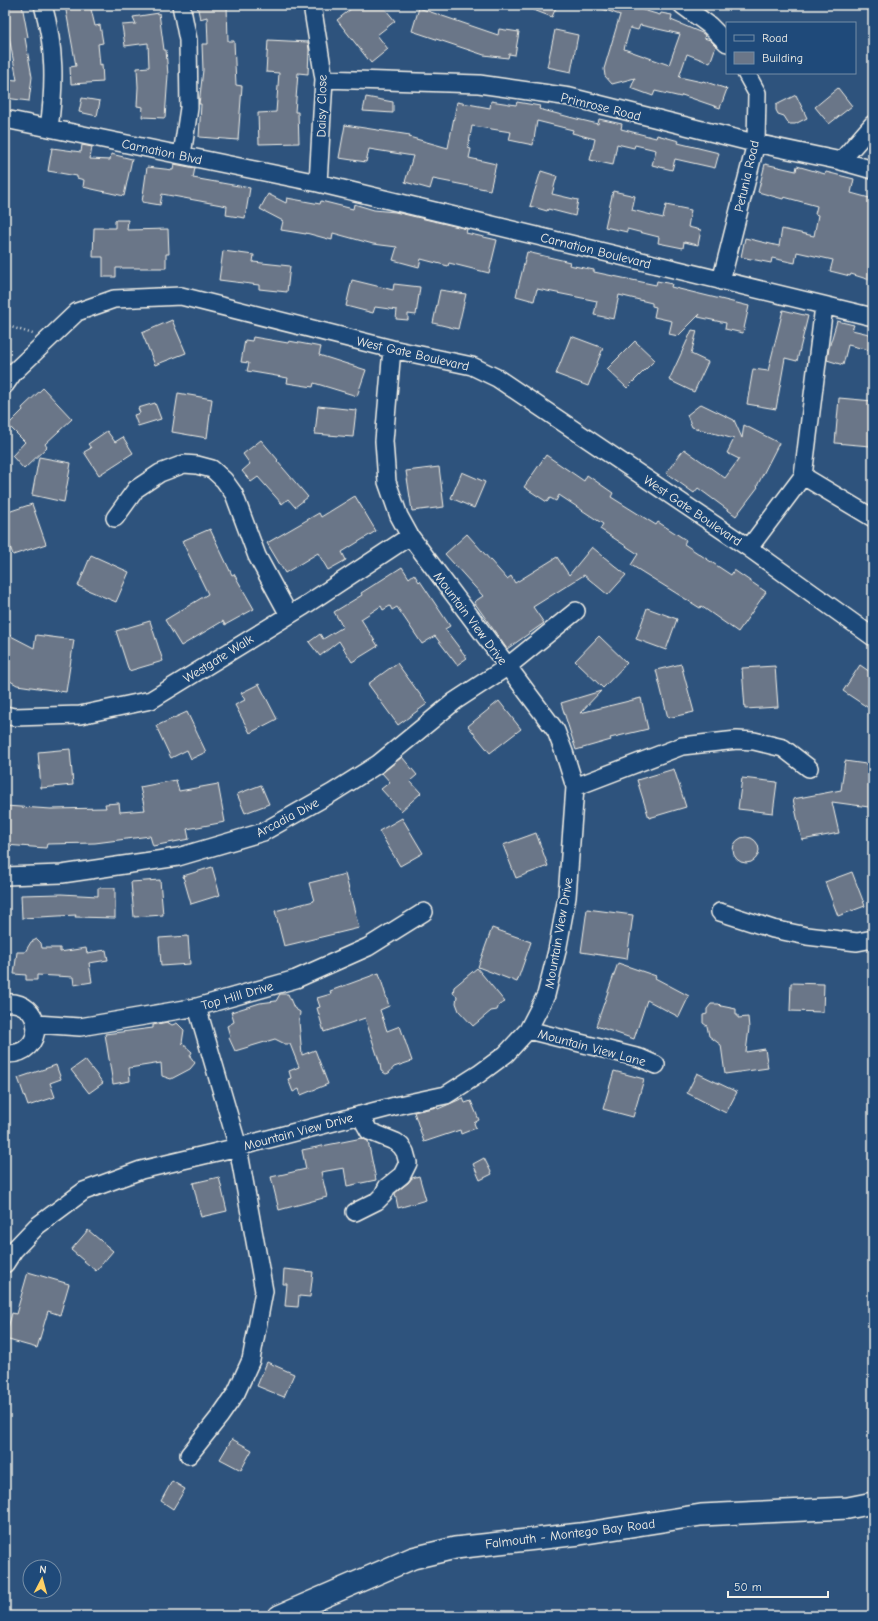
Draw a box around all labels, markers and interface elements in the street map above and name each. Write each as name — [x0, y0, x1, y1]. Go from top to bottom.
legend — [726, 22, 856, 74]
text: Road — [762, 31, 788, 45]
text: Building — [762, 51, 803, 65]
street label: Daisy Close — [313, 74, 330, 138]
street label: Primrose Road — [559, 89, 643, 124]
street label: Carnation Blvd — [120, 136, 203, 167]
street label: Petunia Road — [731, 139, 762, 213]
street label: Carnation Boulevard — [539, 230, 653, 271]
street label: West Gate Boulevard — [355, 333, 471, 374]
street label: West Gate Boulevard — [641, 472, 745, 549]
street label: Mountain View Drive — [431, 569, 511, 668]
street label: Westgate Walk — [181, 631, 257, 686]
street label: Arcadia Dive — [253, 794, 322, 840]
street label: Mountain View Drive — [541, 876, 576, 990]
street label: Top Hill Drive — [199, 978, 275, 1013]
street label: Mountain View Lane — [536, 1026, 648, 1069]
street label: Mountain View Drive — [242, 1110, 355, 1153]
street label: Falmouth - Montego Bay Road — [484, 1516, 656, 1551]
north arrow — [22, 1559, 62, 1599]
text: N — [39, 1563, 47, 1576]
scale bar — [728, 1573, 828, 1599]
text: 50 m — [734, 1580, 762, 1594]

